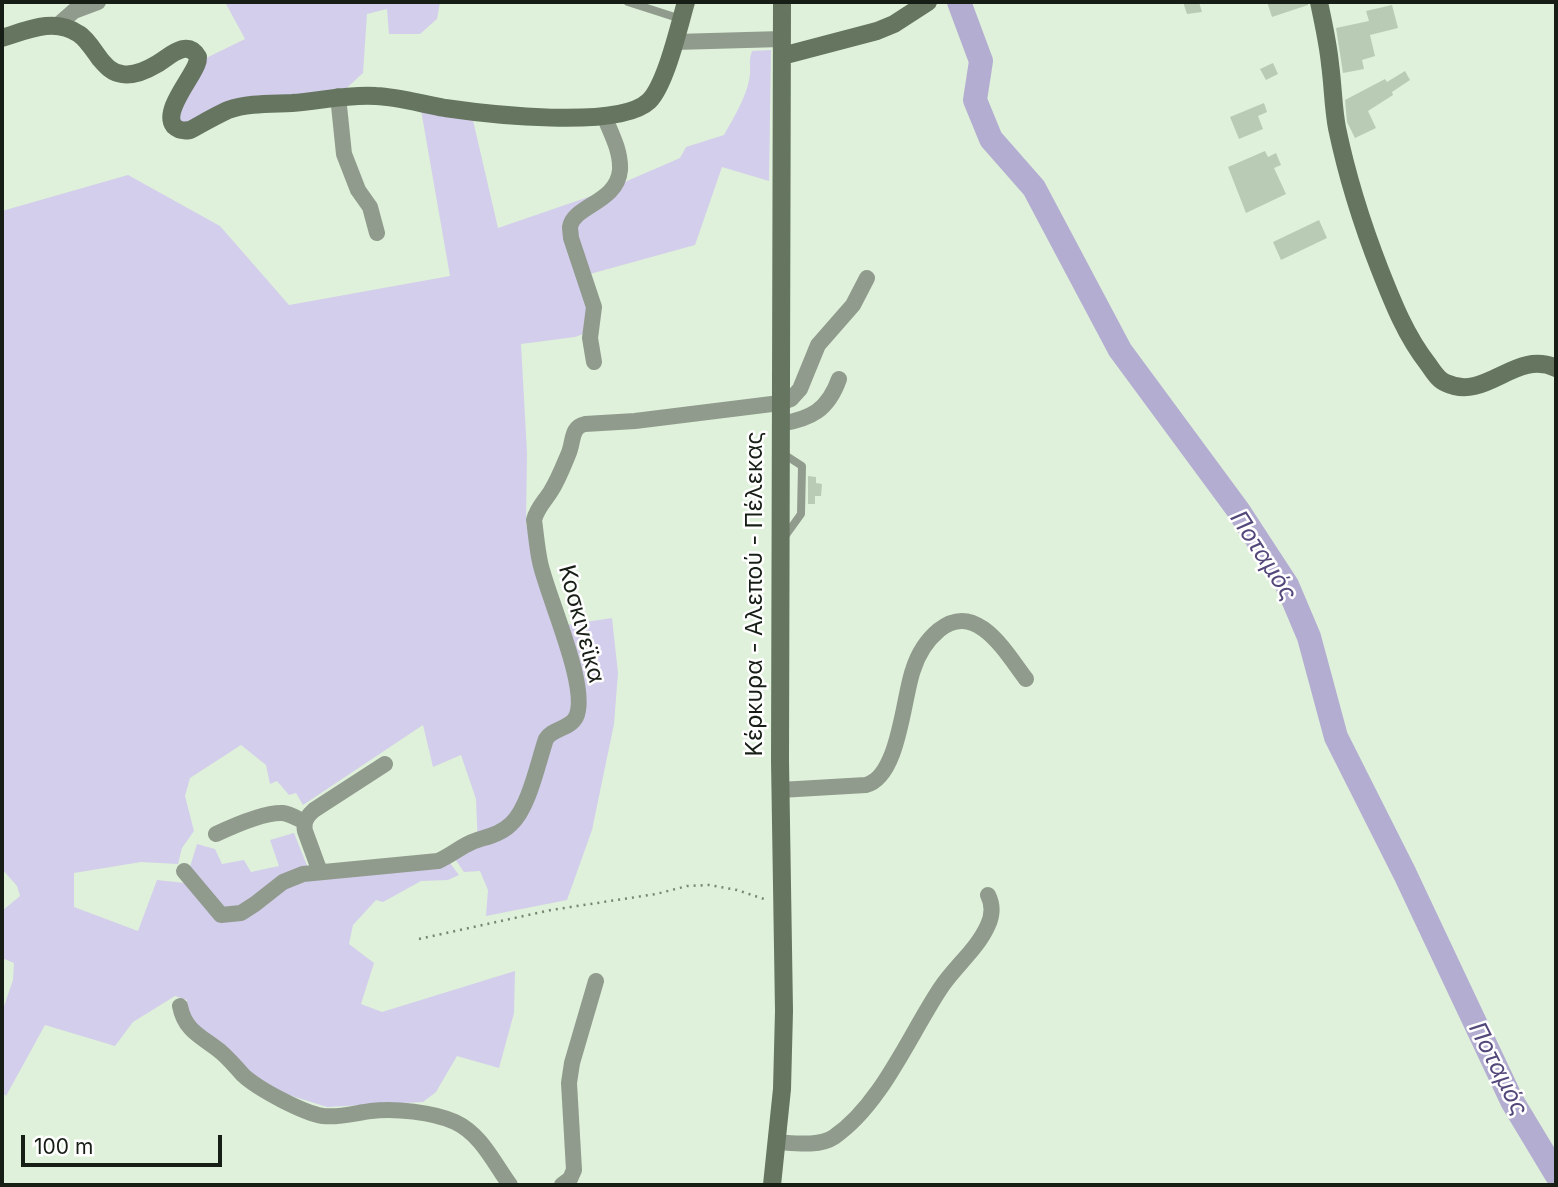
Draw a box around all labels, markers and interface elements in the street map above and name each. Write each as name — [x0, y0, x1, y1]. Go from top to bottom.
street label: Κέρκυρα - Αλεπού - Πέλεκας — [741, 431, 769, 757]
water label: Ποταμός — [1223, 506, 1303, 606]
street label: Κοσκινεϊκα — [552, 562, 610, 686]
water label: Ποταμός — [1462, 1017, 1534, 1121]
scale bar — [24, 1120, 226, 1164]
text: 100 m — [34, 1134, 93, 1159]

